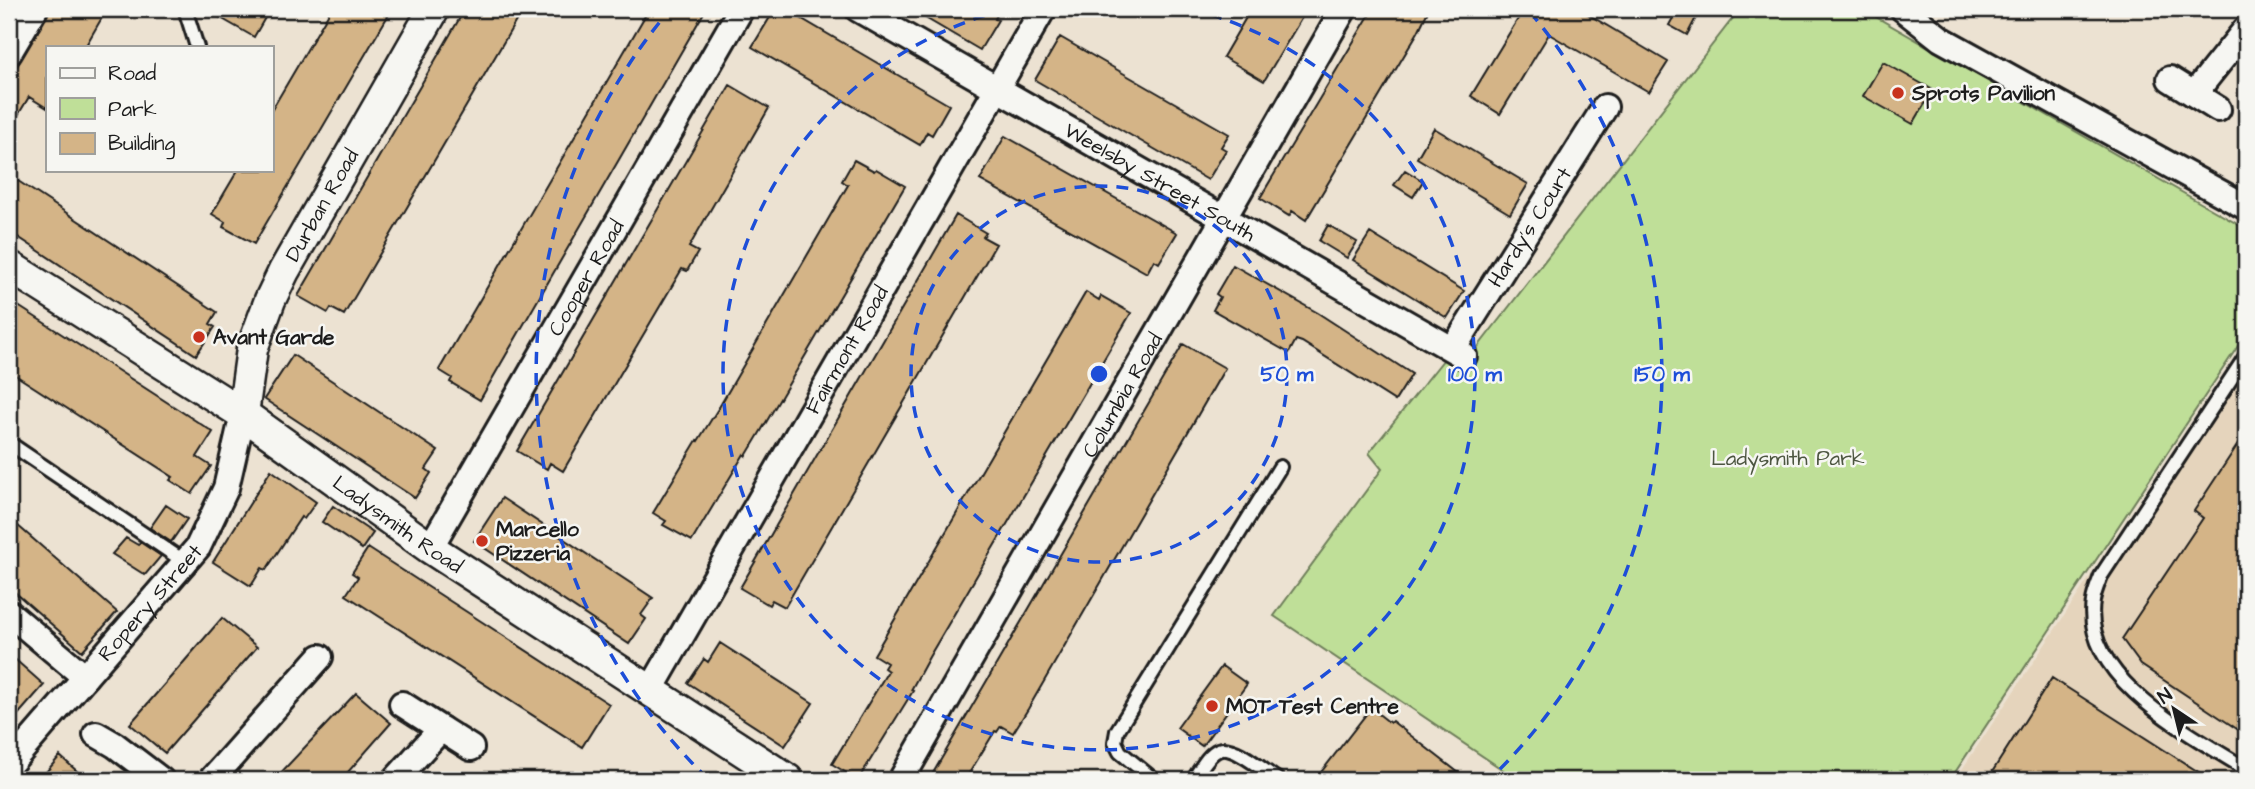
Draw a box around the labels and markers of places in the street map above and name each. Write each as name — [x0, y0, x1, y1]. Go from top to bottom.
place label: Sprots Pavilion — [1911, 79, 2055, 109]
marker: Sprots Pavilion — [1890, 85, 1906, 101]
place label: Avant Garde — [213, 323, 335, 352]
marker: Avant Garde — [191, 329, 207, 345]
centre of rings — [1087, 362, 1111, 386]
place label: Marcello Pizzeria — [496, 515, 579, 568]
marker: Marcello Pizzeria — [474, 533, 490, 549]
place label: MOT Test Centre — [1226, 692, 1400, 721]
marker: MOT Test Centre — [1204, 698, 1220, 714]

